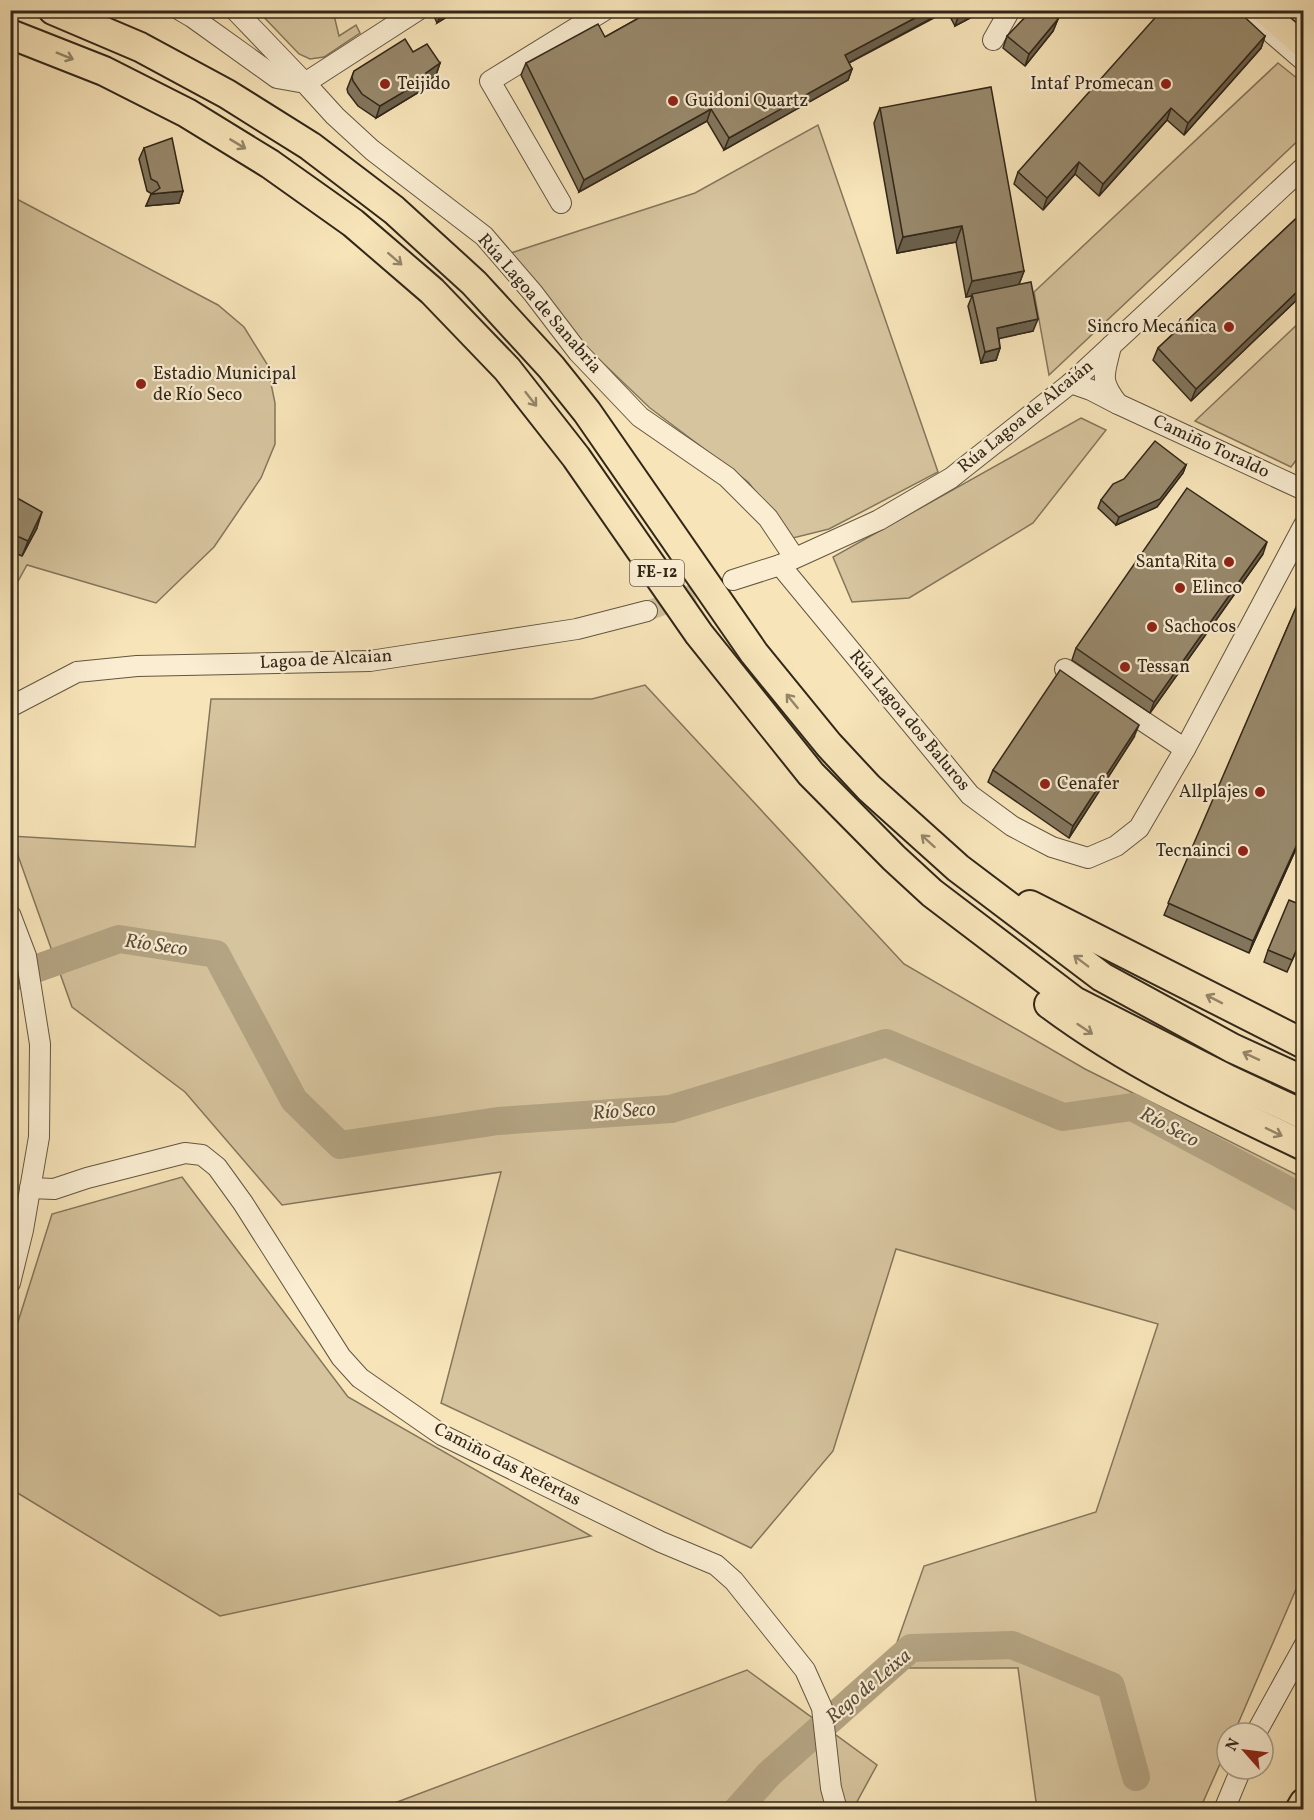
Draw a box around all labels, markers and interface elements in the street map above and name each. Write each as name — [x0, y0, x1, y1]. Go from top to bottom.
one-way arrow — [55, 51, 74, 62]
place label: Teijido — [397, 72, 450, 97]
place label: Intaf Promecan — [1030, 72, 1154, 97]
marker: Teijido — [378, 77, 392, 91]
marker: Intaf Promecan — [1159, 77, 1173, 91]
place label: Guidoni Quartz — [685, 89, 808, 114]
marker: Guidoni Quartz — [666, 94, 680, 108]
one-way arrow — [229, 139, 246, 151]
street label: Rúa Lagoa de Sanabria — [471, 229, 607, 379]
one-way arrow — [387, 252, 402, 266]
place label: Sincro Mecánica — [1087, 315, 1217, 340]
marker: Sincro Mecánica — [1222, 320, 1236, 334]
street label: Rúa Lagoa de Alcaián — [953, 354, 1099, 480]
place label: Estadio Municipal de Río Seco — [153, 362, 296, 408]
marker: Estadio Municipal de Río Seco — [134, 377, 148, 391]
one-way arrow — [524, 391, 537, 407]
street label: Camiño Toraldo — [1149, 409, 1273, 485]
place label: Santa Rita — [1135, 550, 1217, 575]
marker: Santa Rita — [1222, 555, 1236, 569]
road number: FE-12 — [630, 560, 684, 586]
place label: Elinco — [1192, 576, 1242, 601]
marker: Elinco — [1173, 581, 1187, 595]
place label: Sachocos — [1164, 615, 1236, 640]
marker: Sachocos — [1145, 620, 1159, 634]
street label: Lagoa de Alcaian — [259, 644, 393, 676]
street label: Rúa Lagoa dos Baluros — [843, 645, 975, 797]
place label: Tessan — [1137, 655, 1190, 680]
marker: Tessan — [1118, 660, 1132, 674]
one-way arrow — [786, 693, 799, 709]
place label: Cenafer — [1057, 772, 1120, 797]
marker: Cenafer — [1038, 777, 1052, 791]
place label: Allplajes — [1179, 780, 1248, 805]
marker: Allplajes — [1253, 785, 1267, 799]
one-way arrow — [920, 833, 935, 848]
place label: Tecnainci — [1156, 839, 1231, 864]
marker: Tecnainci — [1236, 844, 1250, 858]
water label: Río Seco — [123, 928, 189, 964]
one-way arrow — [1073, 955, 1089, 968]
one-way arrow — [1205, 993, 1223, 1004]
one-way arrow — [1076, 1024, 1093, 1036]
one-way arrow — [1242, 1050, 1260, 1062]
water label: Río Seco — [592, 1096, 656, 1128]
water label: Río Seco — [1135, 1101, 1203, 1155]
one-way arrow — [1265, 1127, 1283, 1139]
street label: Camiño das Refertas — [429, 1417, 585, 1513]
water label: Rego de Leixa — [820, 1643, 918, 1731]
north arrow — [1215, 1721, 1275, 1781]
text: N — [1221, 1734, 1246, 1755]

